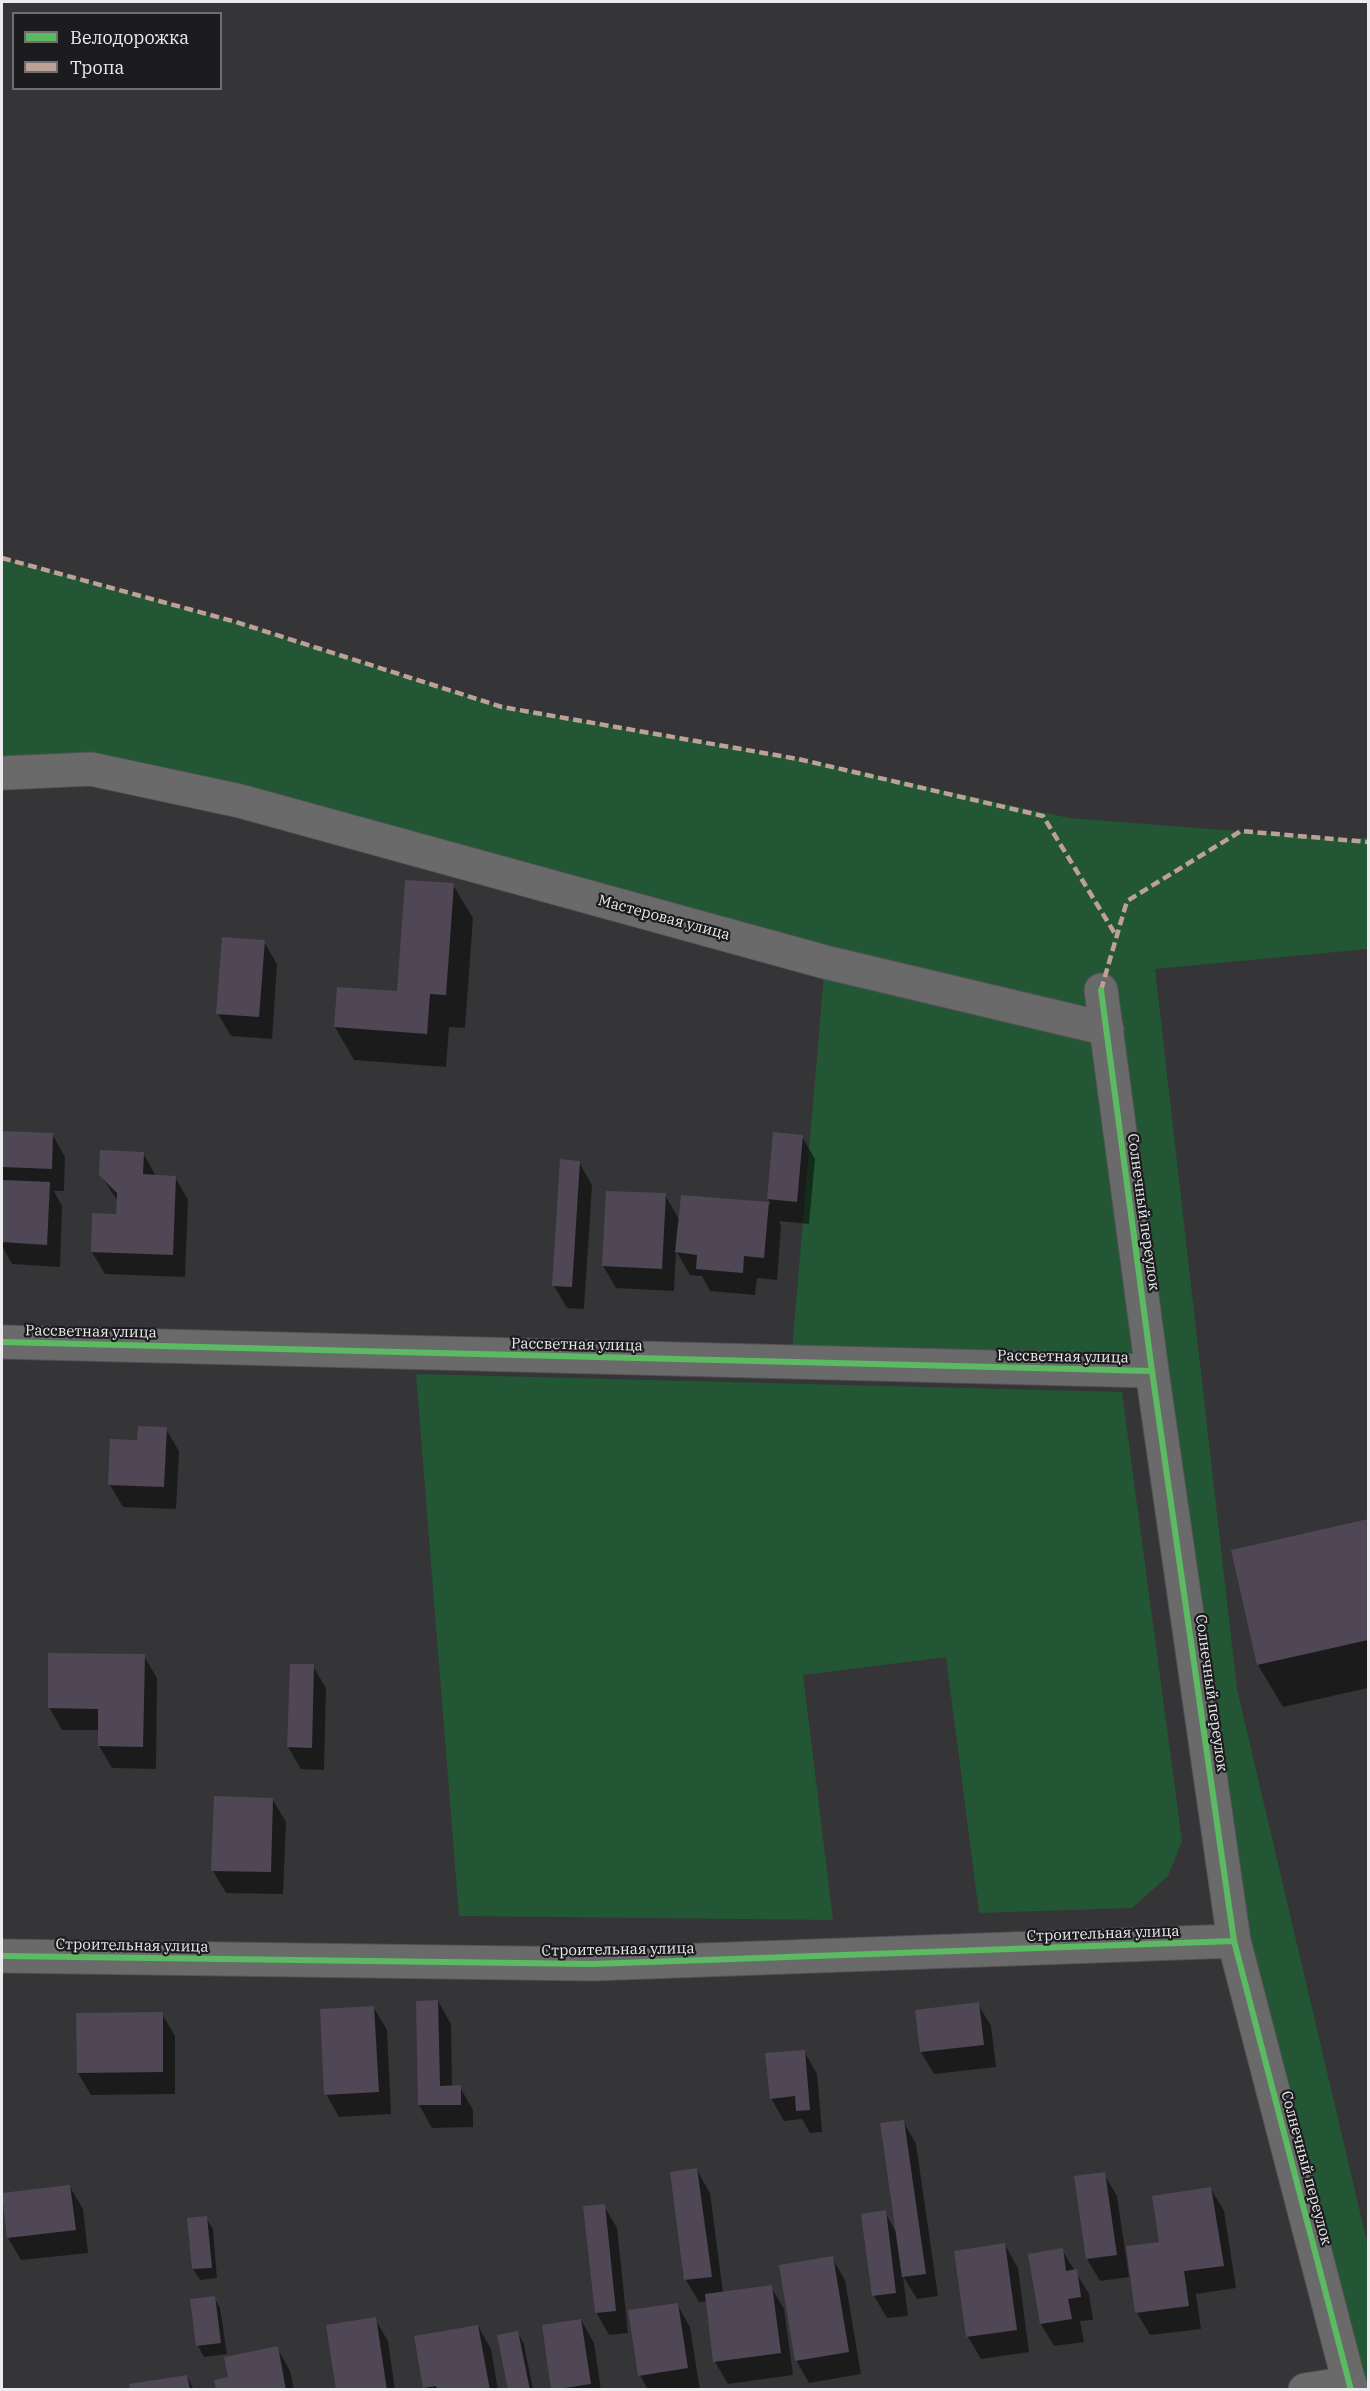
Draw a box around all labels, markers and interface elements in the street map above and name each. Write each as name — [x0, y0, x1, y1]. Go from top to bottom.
legend — [12, 12, 222, 90]
text: Велодорожка — [70, 26, 189, 49]
text: Тропа — [70, 56, 124, 79]
street label: Мастеровая улица — [596, 892, 732, 944]
street label: Солнечный переулок — [1123, 1132, 1163, 1292]
street label: Рассветная улица — [25, 1322, 157, 1342]
street label: Рассветная улица — [511, 1335, 643, 1355]
street label: Рассветная улица — [997, 1347, 1129, 1367]
street label: Солнечный переулок — [1191, 1613, 1231, 1773]
street label: Строительная улица — [1026, 1922, 1180, 1946]
street label: Строительная улица — [55, 1936, 209, 1956]
street label: Строительная улица — [541, 1940, 695, 1960]
street label: Солнечный переулок — [1277, 2089, 1335, 2247]

